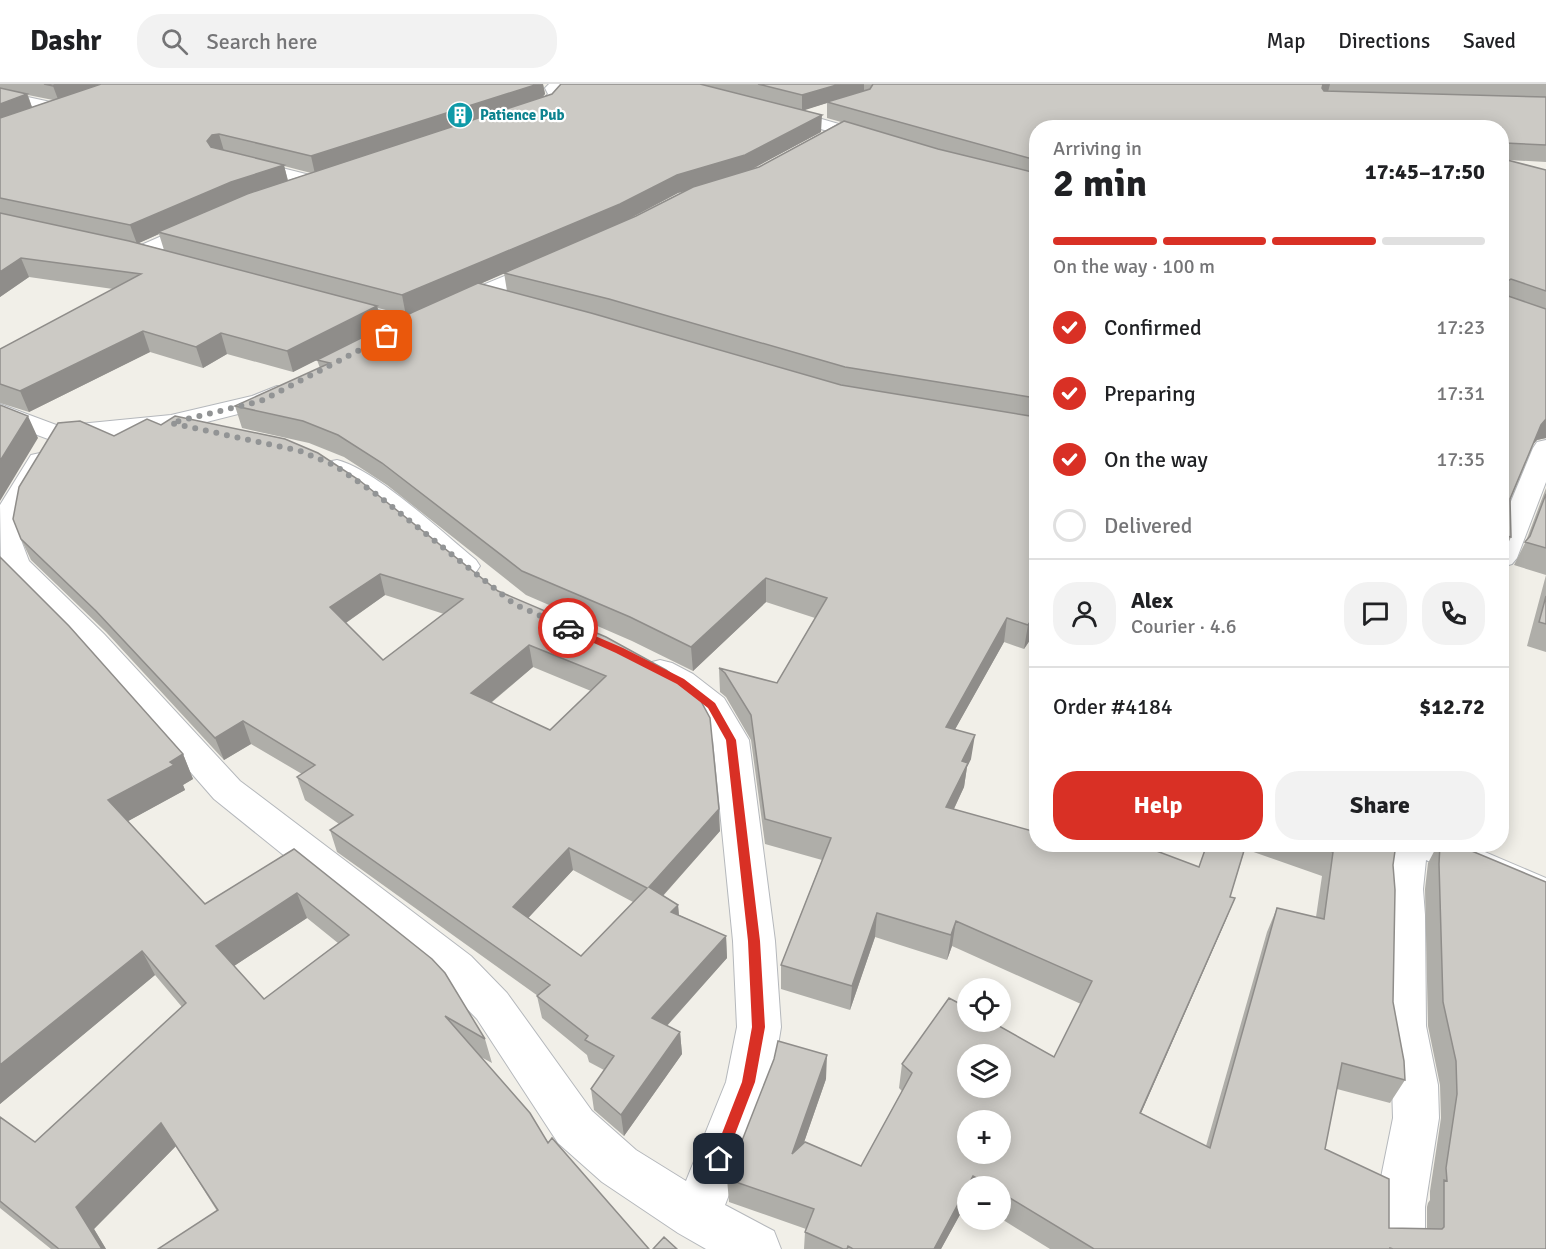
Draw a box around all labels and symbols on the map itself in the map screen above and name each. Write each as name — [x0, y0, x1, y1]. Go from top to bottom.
building icon: Patience Pub — [445, 100, 475, 130]
place label: Patience Pub — [480, 106, 565, 124]
pin — [361, 310, 412, 361]
courier — [538, 598, 598, 658]
pin — [693, 1133, 744, 1184]

